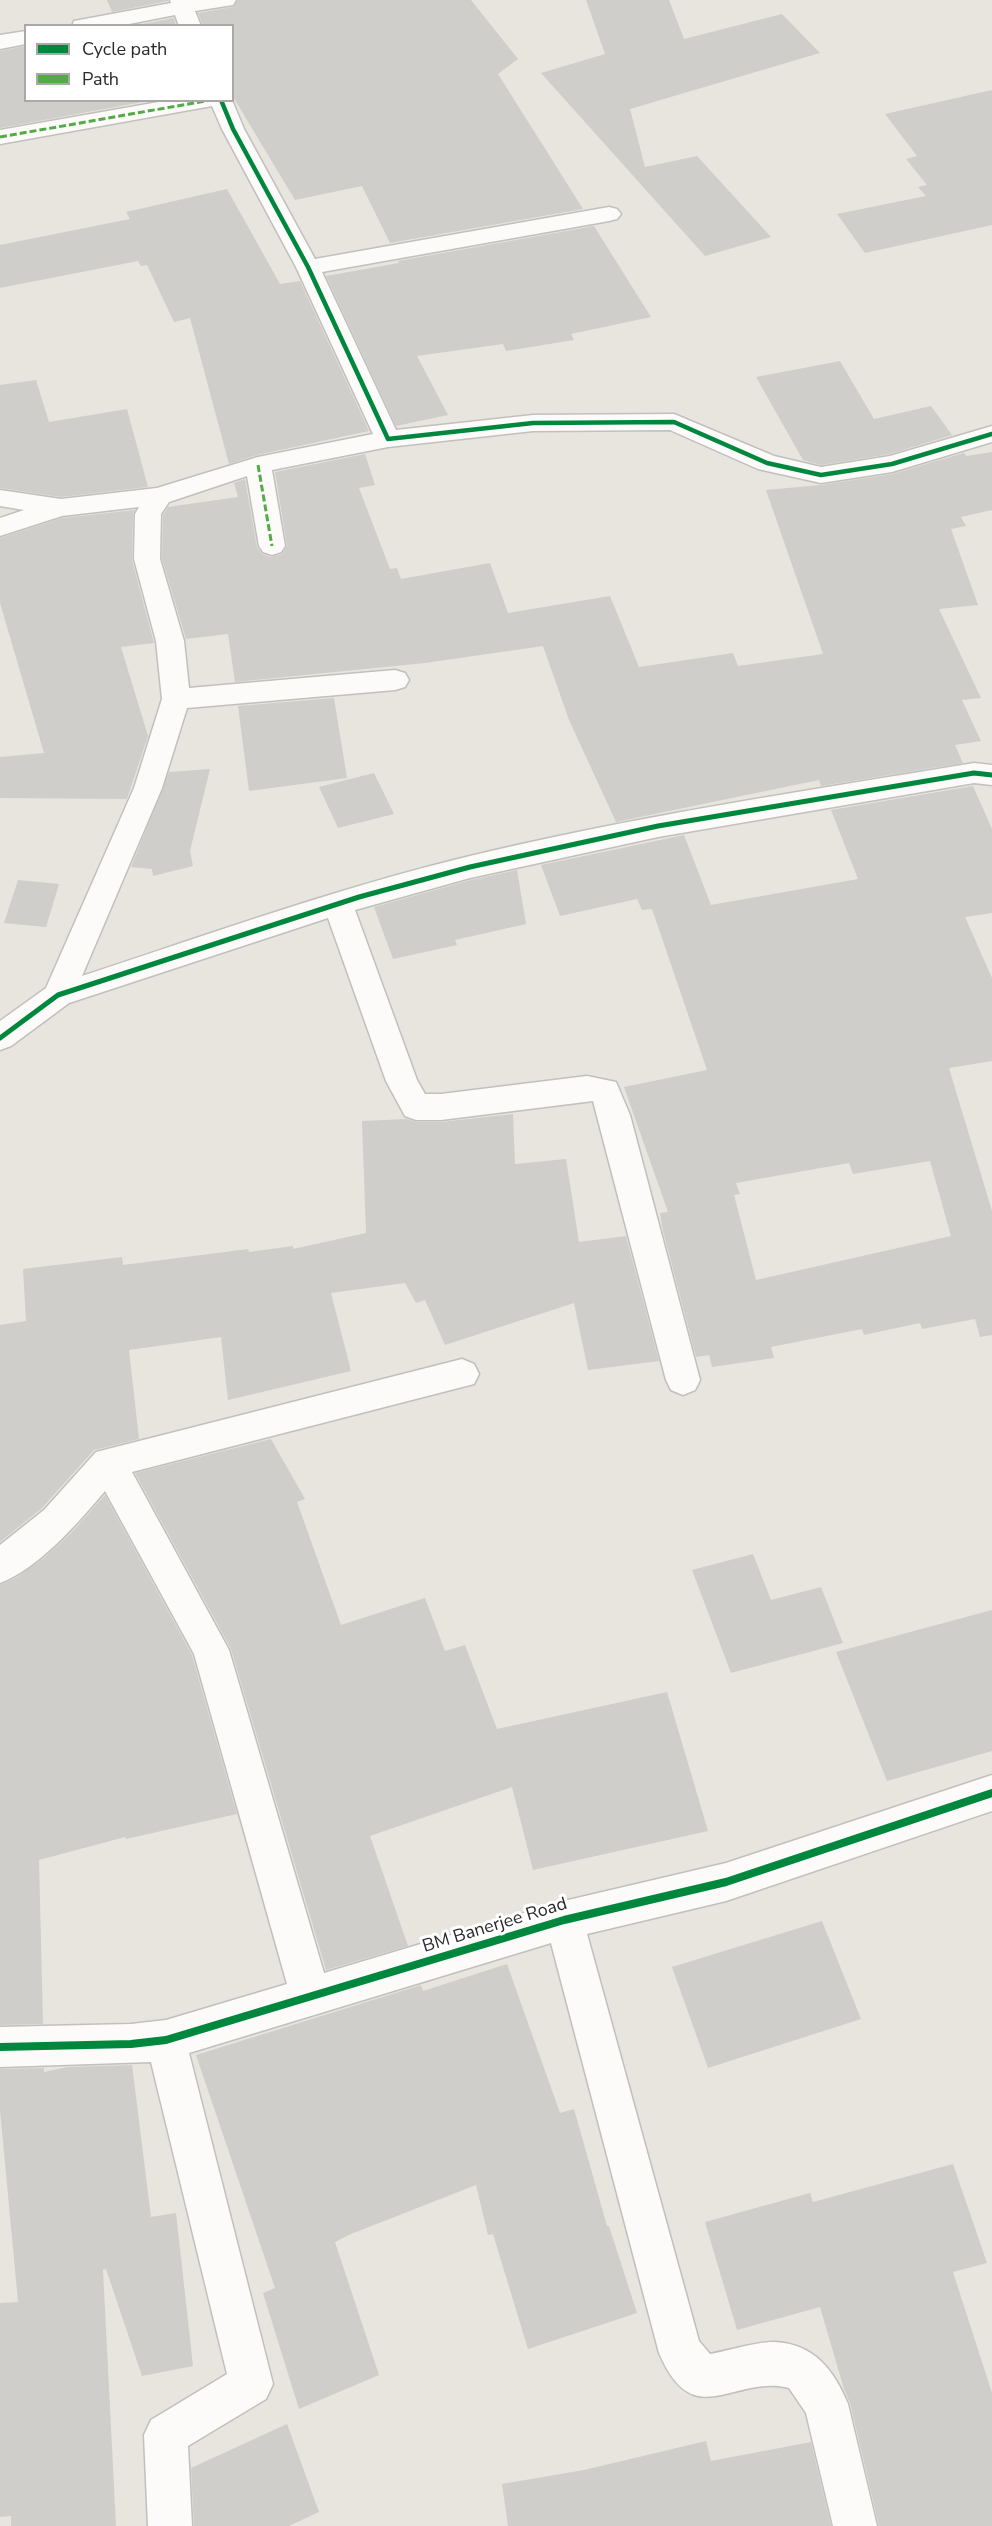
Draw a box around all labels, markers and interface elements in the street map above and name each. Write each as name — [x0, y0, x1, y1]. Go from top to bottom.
legend — [24, 24, 234, 102]
text: Cycle path — [82, 37, 167, 61]
text: Path — [82, 67, 119, 91]
street label: BM Banerjee Road — [420, 1894, 570, 1958]

